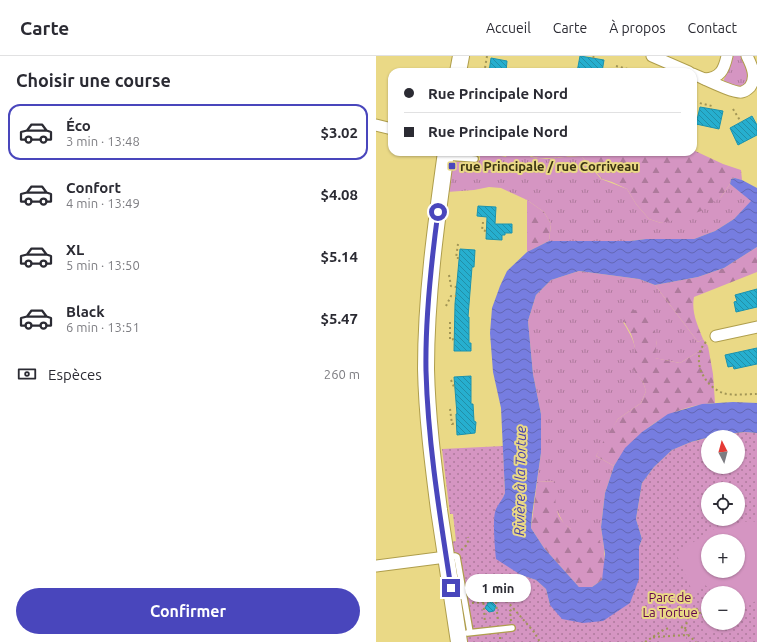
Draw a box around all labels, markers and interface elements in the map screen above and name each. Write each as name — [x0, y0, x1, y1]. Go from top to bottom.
text: Carte — [20, 17, 69, 39]
text: Accueil — [486, 20, 531, 36]
text: Carte — [553, 20, 587, 36]
text: À propos — [609, 20, 666, 36]
text: Contact — [688, 20, 737, 36]
text: Choisir une course — [16, 70, 171, 90]
text: Rue Principale Nord — [428, 85, 568, 102]
icon: car — [18, 114, 54, 150]
text: Éco — [66, 117, 91, 134]
text: Rue Principale Nord — [428, 123, 568, 140]
text: $3.02 — [320, 124, 358, 141]
text: 3 min · 13:48 — [66, 134, 140, 148]
place label: rue Principale / rue Corriveau — [460, 159, 639, 173]
marker: rue Principale / rue Corriveau — [447, 161, 457, 171]
icon: car — [18, 176, 54, 212]
text: Confort — [66, 179, 121, 196]
text: $4.08 — [320, 186, 358, 203]
text: 4 min · 13:49 — [66, 196, 140, 210]
route start — [429, 203, 447, 221]
icon: car — [18, 238, 54, 274]
text: XL — [66, 241, 84, 258]
text: $5.14 — [320, 248, 358, 265]
text: 5 min · 13:50 — [66, 258, 140, 272]
icon: car — [18, 300, 54, 336]
text: Black — [66, 303, 105, 320]
text: $5.47 — [320, 310, 358, 327]
text: 6 min · 13:51 — [66, 320, 140, 334]
icon: cash — [16, 363, 38, 385]
text: Espèces — [48, 366, 102, 383]
text: 260 m — [324, 367, 360, 381]
water label: Rivière à la Tortue — [511, 426, 529, 536]
north arrow — [701, 430, 745, 474]
map controls — [701, 430, 745, 630]
button: locate — [701, 482, 745, 526]
button: + — [701, 534, 745, 578]
callout: 1 min — [465, 574, 531, 602]
route end — [442, 579, 460, 597]
text: 1 min — [482, 581, 514, 595]
button: − — [701, 586, 745, 630]
button: Confirmer — [16, 588, 360, 634]
park label: Parc de La Tortue — [642, 590, 698, 619]

